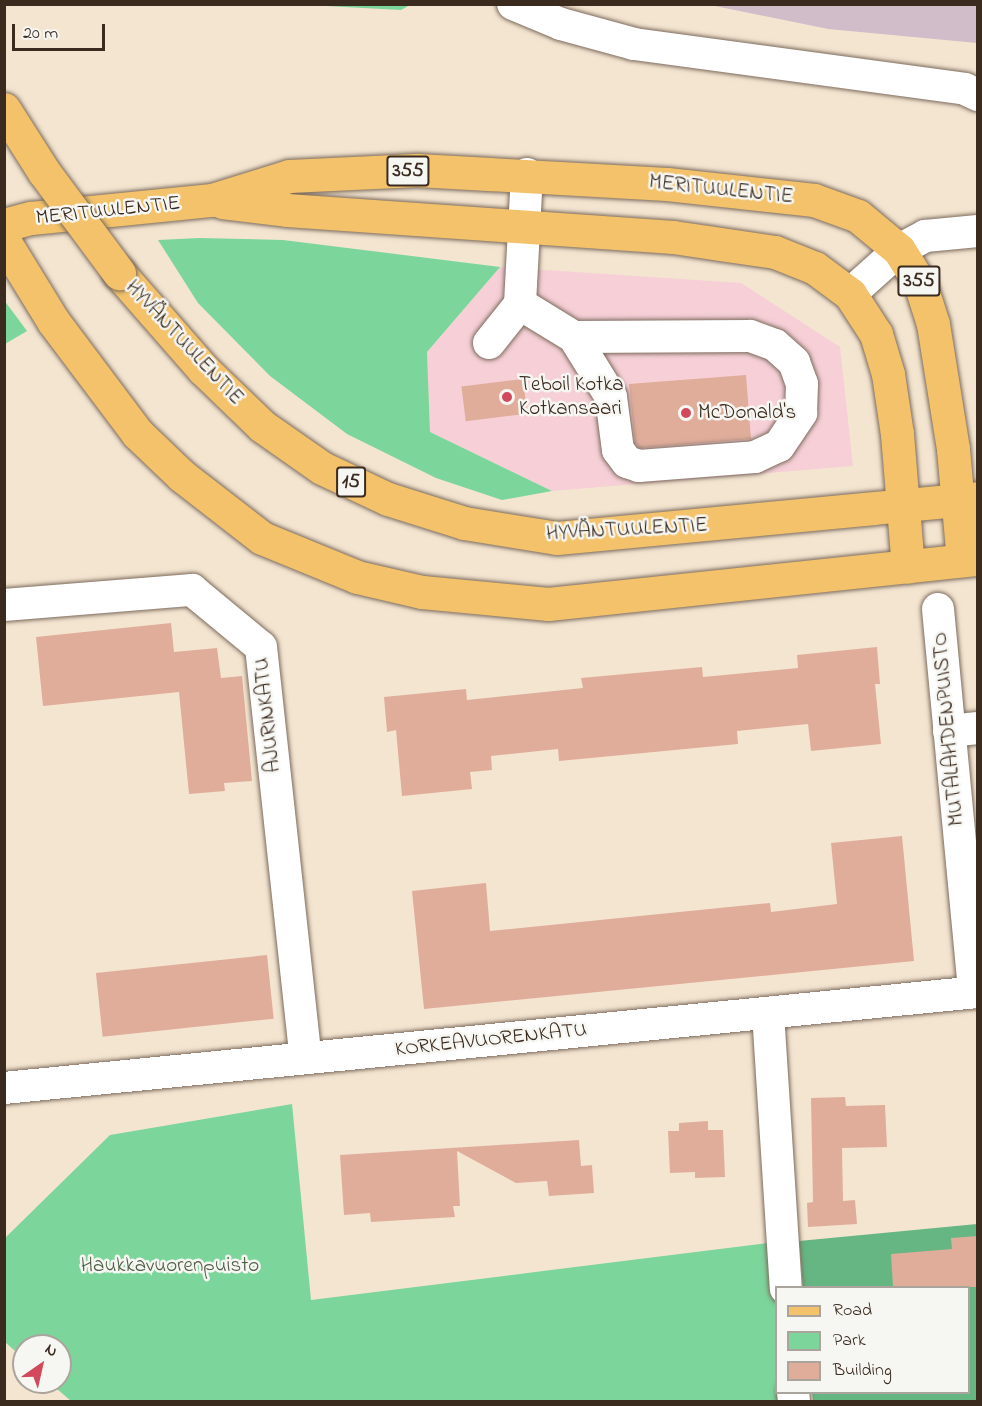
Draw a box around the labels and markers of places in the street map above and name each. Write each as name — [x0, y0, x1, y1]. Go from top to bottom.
place label: Teboil Kotka Kotkansaari — [519, 372, 624, 422]
marker: Teboil Kotka Kotkansaari — [500, 390, 514, 404]
place label: McDonald's — [698, 400, 796, 426]
marker: McDonald's — [679, 406, 693, 420]

